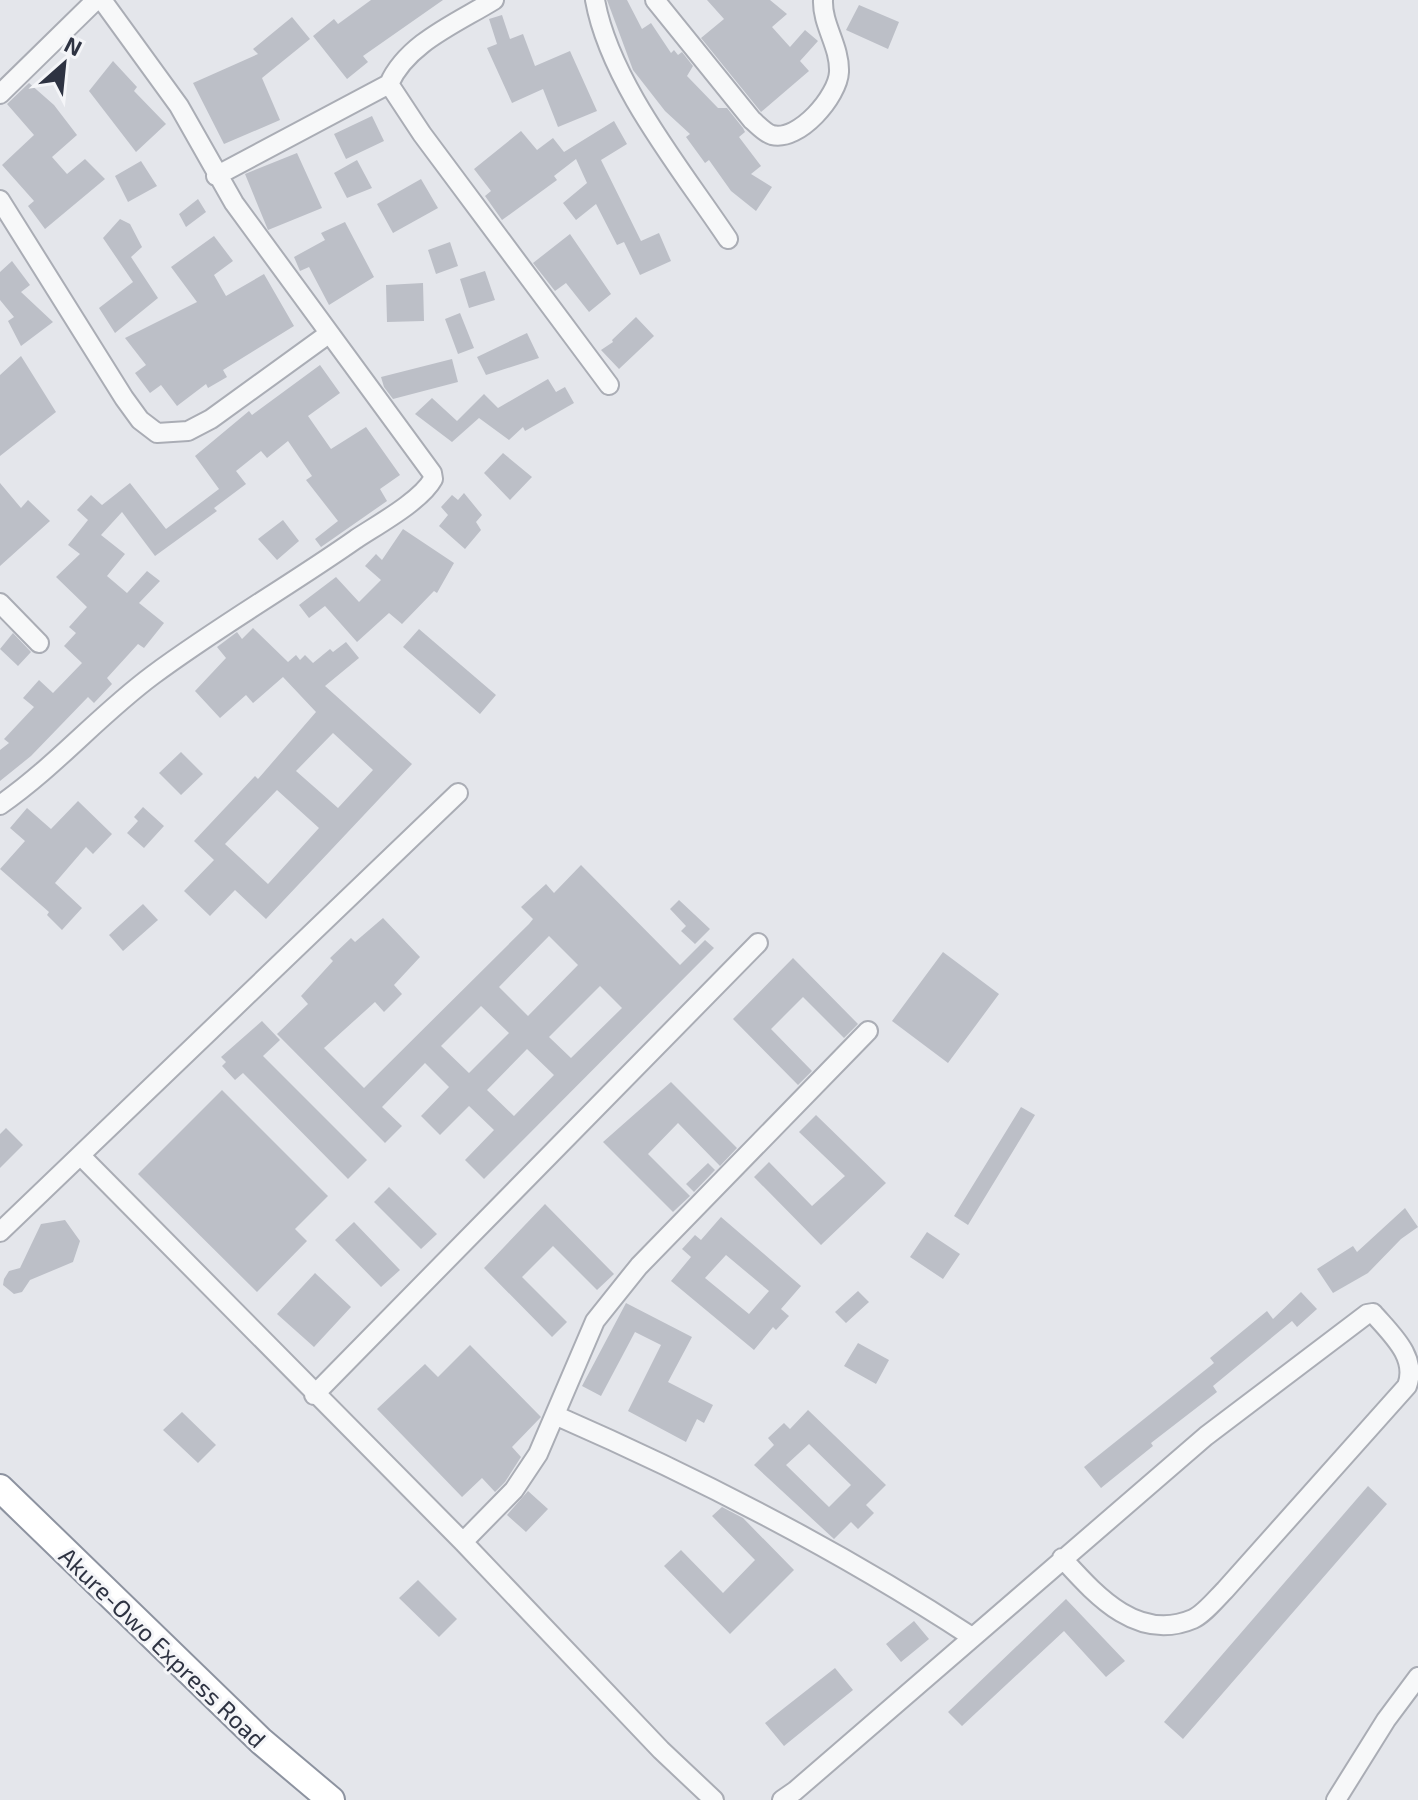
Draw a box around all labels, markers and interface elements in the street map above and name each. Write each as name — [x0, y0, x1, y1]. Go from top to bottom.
north arrow — [24, 24, 104, 104]
text: N — [61, 30, 87, 60]
street label: Akure-Owo Express Road — [54, 1541, 272, 1753]

